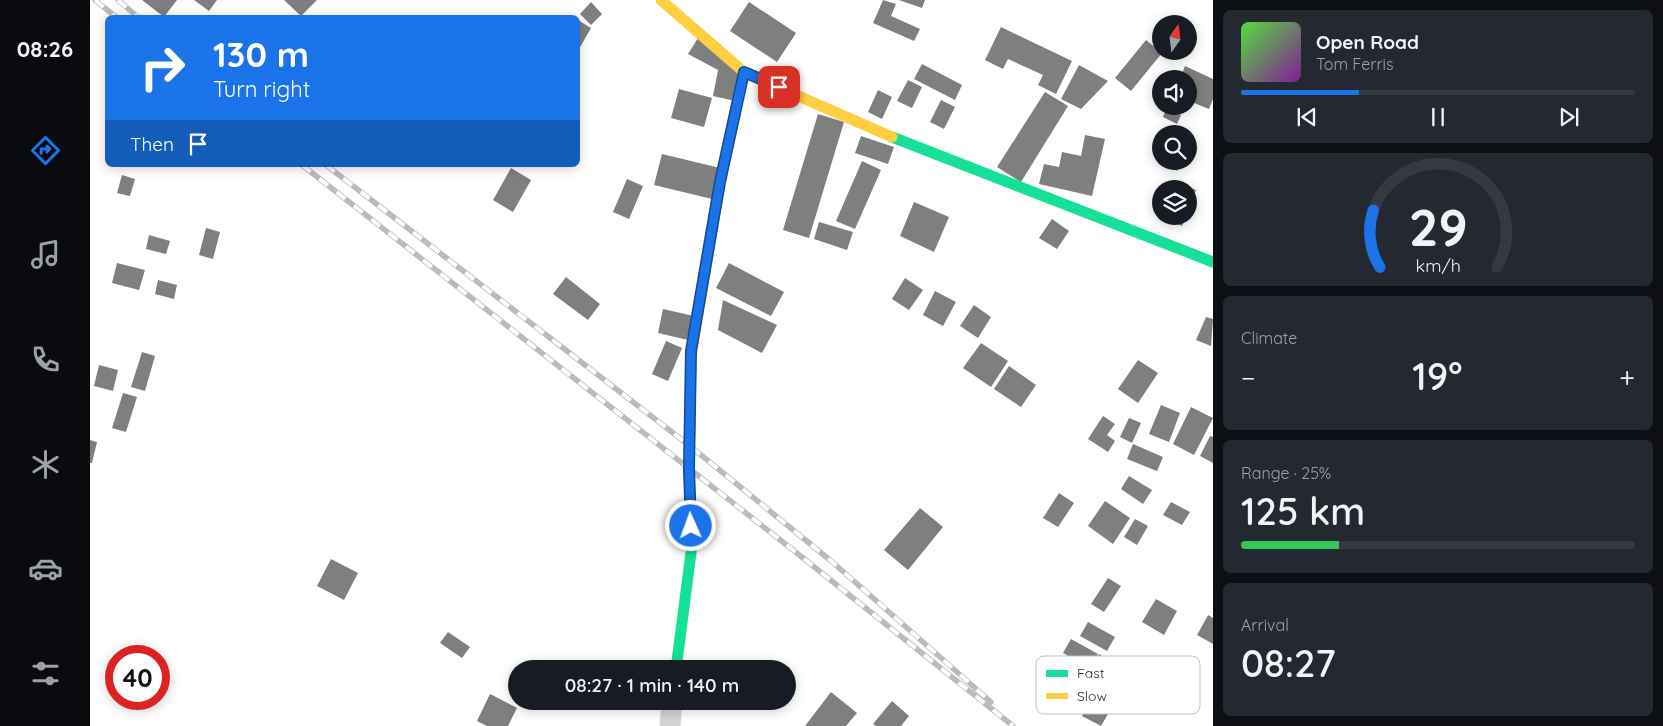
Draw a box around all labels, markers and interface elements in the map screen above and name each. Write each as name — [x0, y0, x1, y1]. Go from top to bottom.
north arrow — [1152, 15, 1198, 60]
map controls — [1152, 15, 1197, 225]
text: Open Road — [1316, 30, 1419, 54]
text: 130 m — [213, 32, 309, 76]
text: 08:26 — [17, 35, 73, 63]
icon: right — [130, 35, 195, 100]
text: Tom Ferris — [1316, 54, 1393, 74]
pin — [758, 66, 800, 108]
button: sound — [1152, 70, 1197, 115]
icon: arrive — [765, 73, 793, 101]
text: Turn right — [213, 75, 310, 103]
icon: previous — [1293, 103, 1321, 131]
icon: pause — [1424, 103, 1452, 131]
icon: next — [1555, 103, 1583, 131]
button: search — [1152, 125, 1197, 170]
icon: arrive — [184, 130, 212, 158]
text: Then — [130, 132, 174, 156]
icon: directions — [28, 133, 63, 168]
button: layers — [1152, 180, 1197, 225]
text: 29 — [1408, 194, 1468, 259]
icon: music — [28, 237, 63, 272]
text: km/h — [1415, 254, 1461, 276]
text: Climate — [1241, 328, 1297, 348]
icon: phone — [28, 342, 63, 377]
text: 19° — [1412, 352, 1462, 400]
text: − — [1241, 360, 1256, 395]
text: + — [1619, 360, 1635, 395]
icon: climate — [28, 447, 63, 482]
text: Range · 25% — [1241, 463, 1331, 483]
text: 125 km — [1241, 487, 1365, 535]
position arrow — [664, 499, 716, 551]
icon: car — [28, 551, 63, 586]
text: Arrival — [1241, 615, 1289, 635]
text: 08:27 — [1241, 639, 1336, 687]
speed limit sign: 40 — [105, 645, 170, 710]
icon: filters — [28, 656, 63, 691]
legend — [1036, 656, 1200, 714]
text: Fast — [1077, 664, 1105, 682]
text: 08:27 · 1 min · 140 m — [565, 673, 739, 697]
text: Slow — [1077, 687, 1107, 705]

